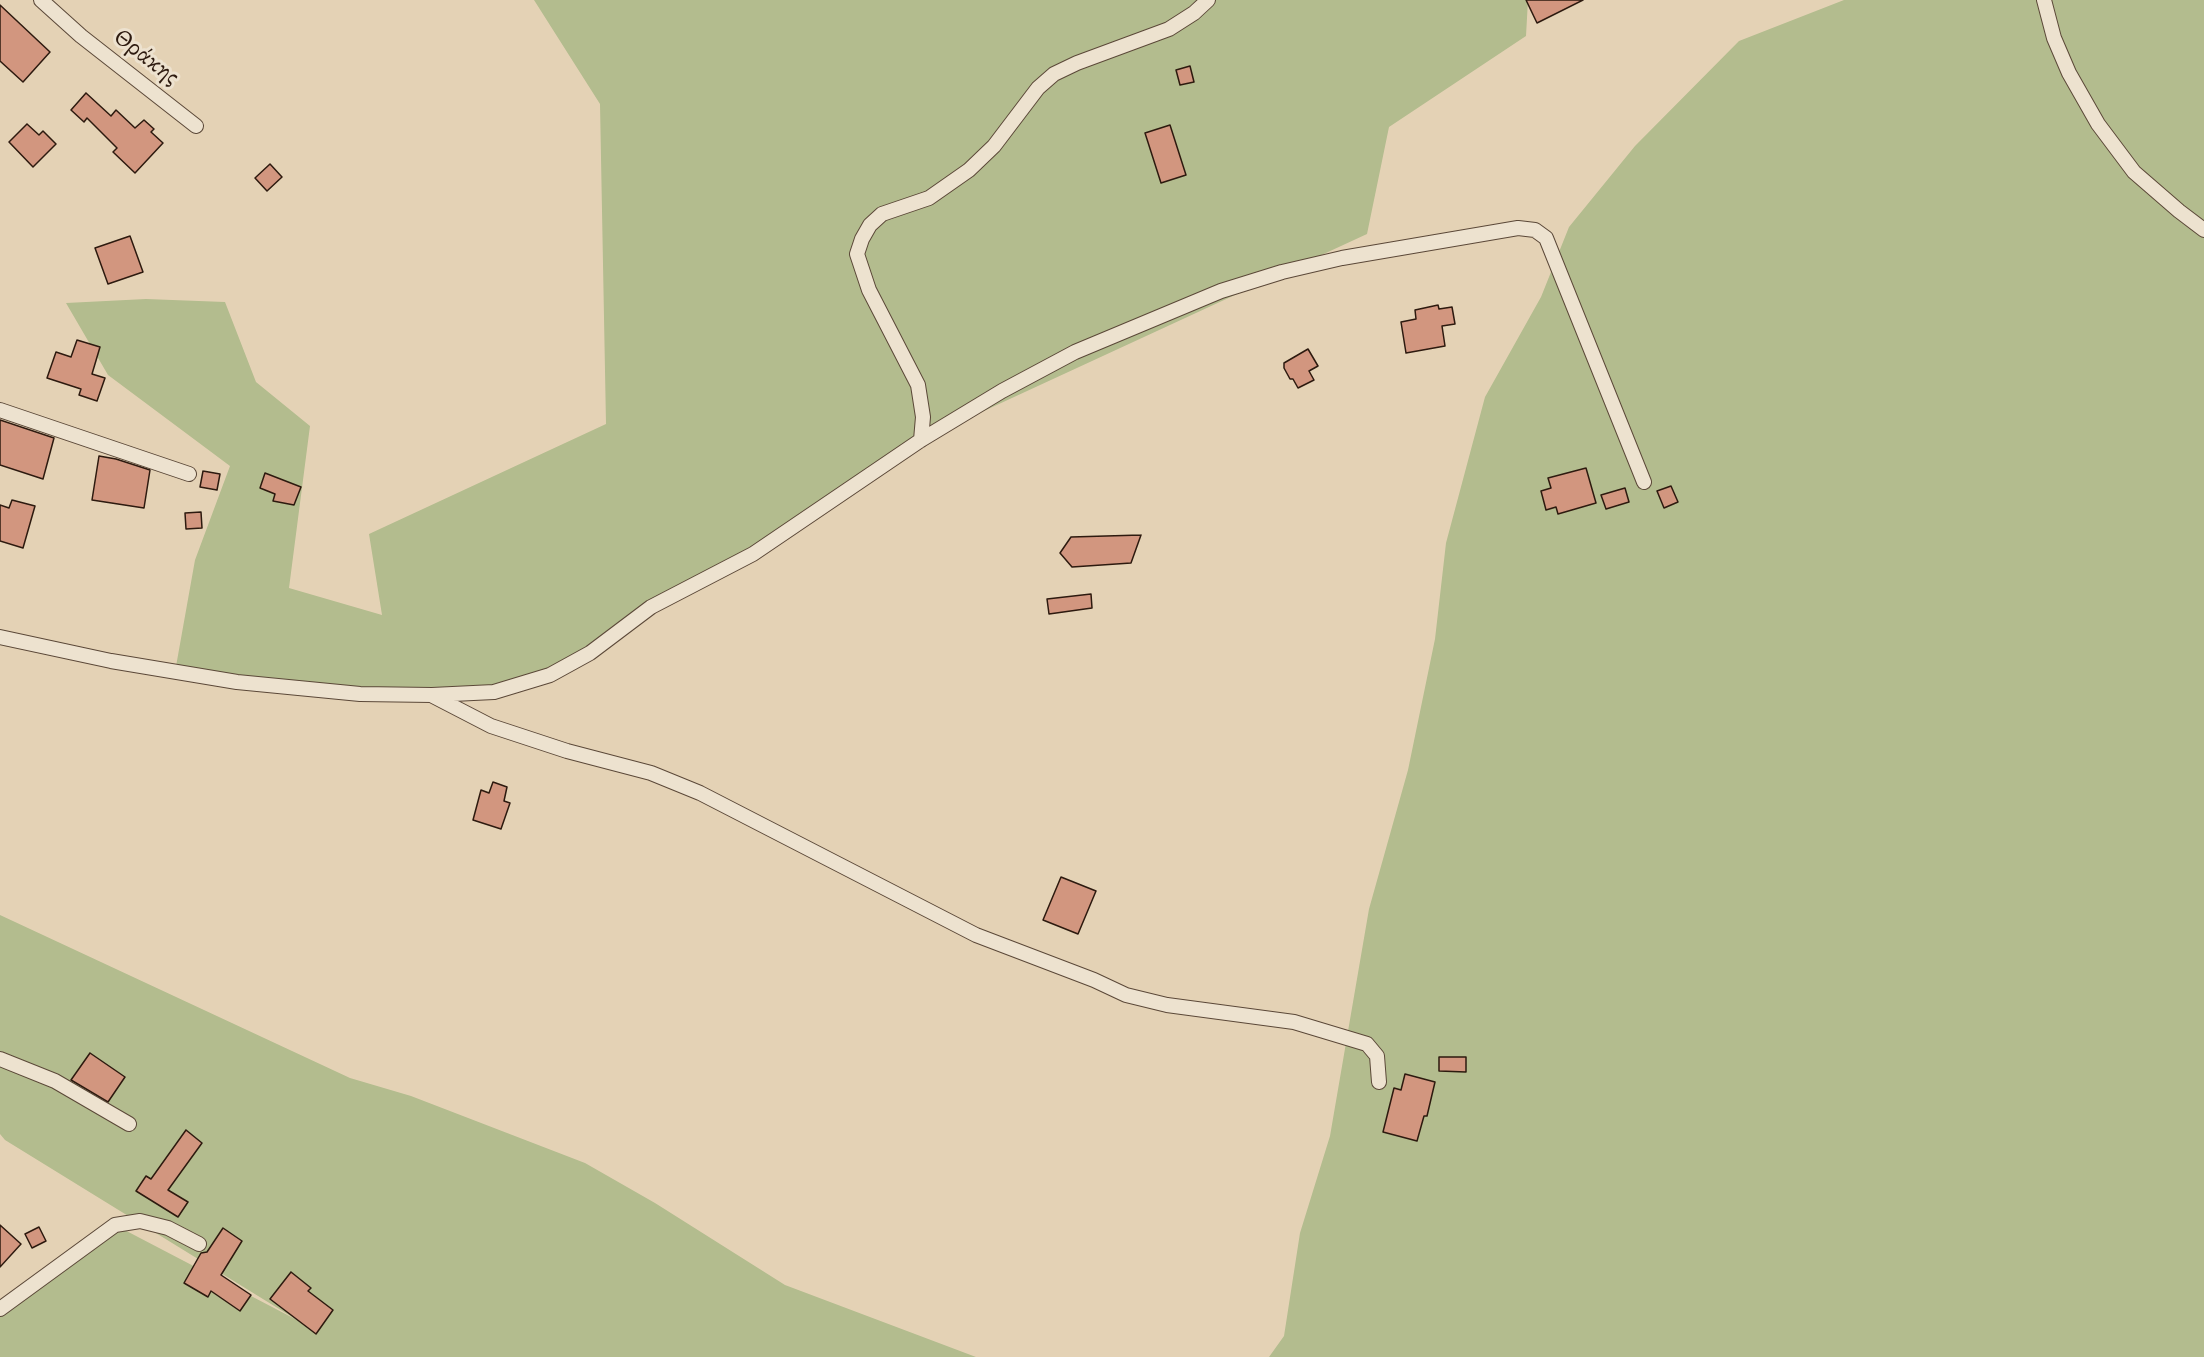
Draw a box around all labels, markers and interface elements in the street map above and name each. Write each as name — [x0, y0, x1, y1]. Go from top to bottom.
street label: Θράκης — [108, 24, 184, 92]

